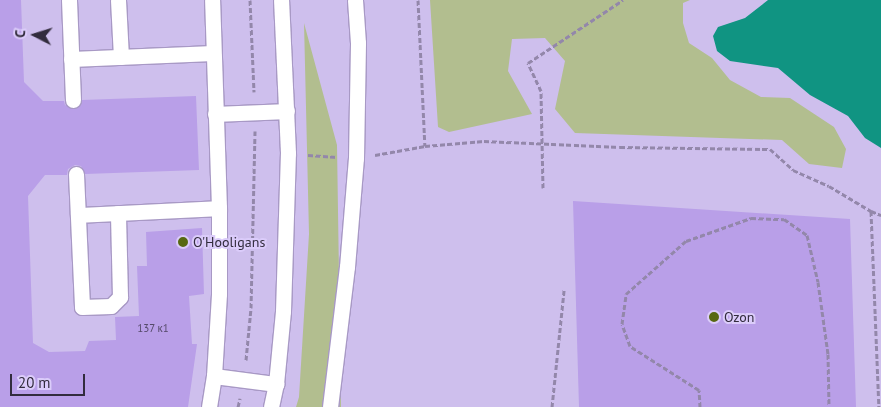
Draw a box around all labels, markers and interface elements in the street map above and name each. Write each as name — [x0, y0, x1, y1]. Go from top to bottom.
north arrow — [10, 10, 60, 60]
text: С — [11, 29, 29, 38]
place label: O'Hooligans — [193, 234, 265, 250]
marker: O'Hooligans — [177, 236, 189, 248]
place label: Ozon — [724, 309, 754, 325]
marker: Ozon — [708, 311, 720, 323]
house number: 137 к1 — [137, 321, 169, 335]
scale bar — [12, 364, 88, 396]
text: 20 m — [18, 373, 51, 392]

